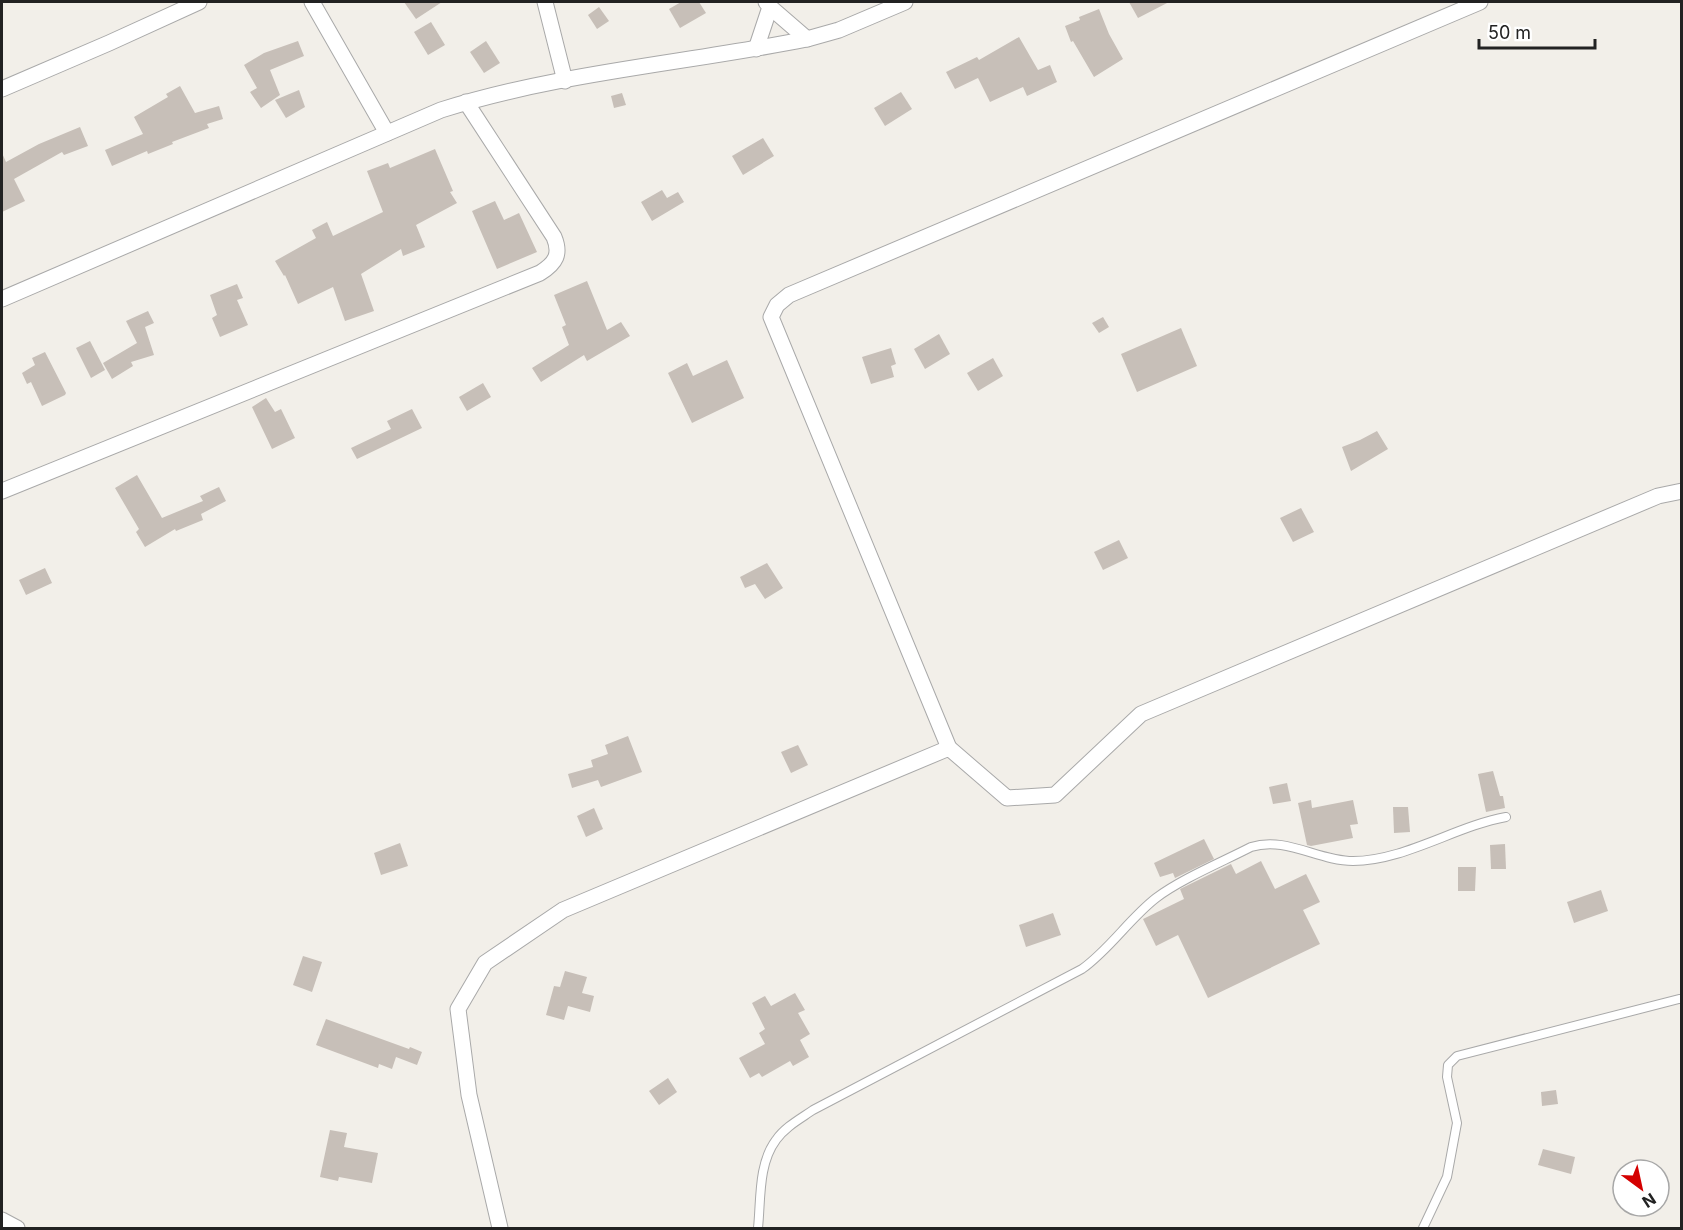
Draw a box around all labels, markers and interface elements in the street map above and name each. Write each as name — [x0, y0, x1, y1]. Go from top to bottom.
scale bar — [1479, 12, 1594, 50]
text: 50 m — [1488, 22, 1531, 43]
north arrow — [1611, 1158, 1671, 1218]
text: N — [1639, 1189, 1660, 1212]

